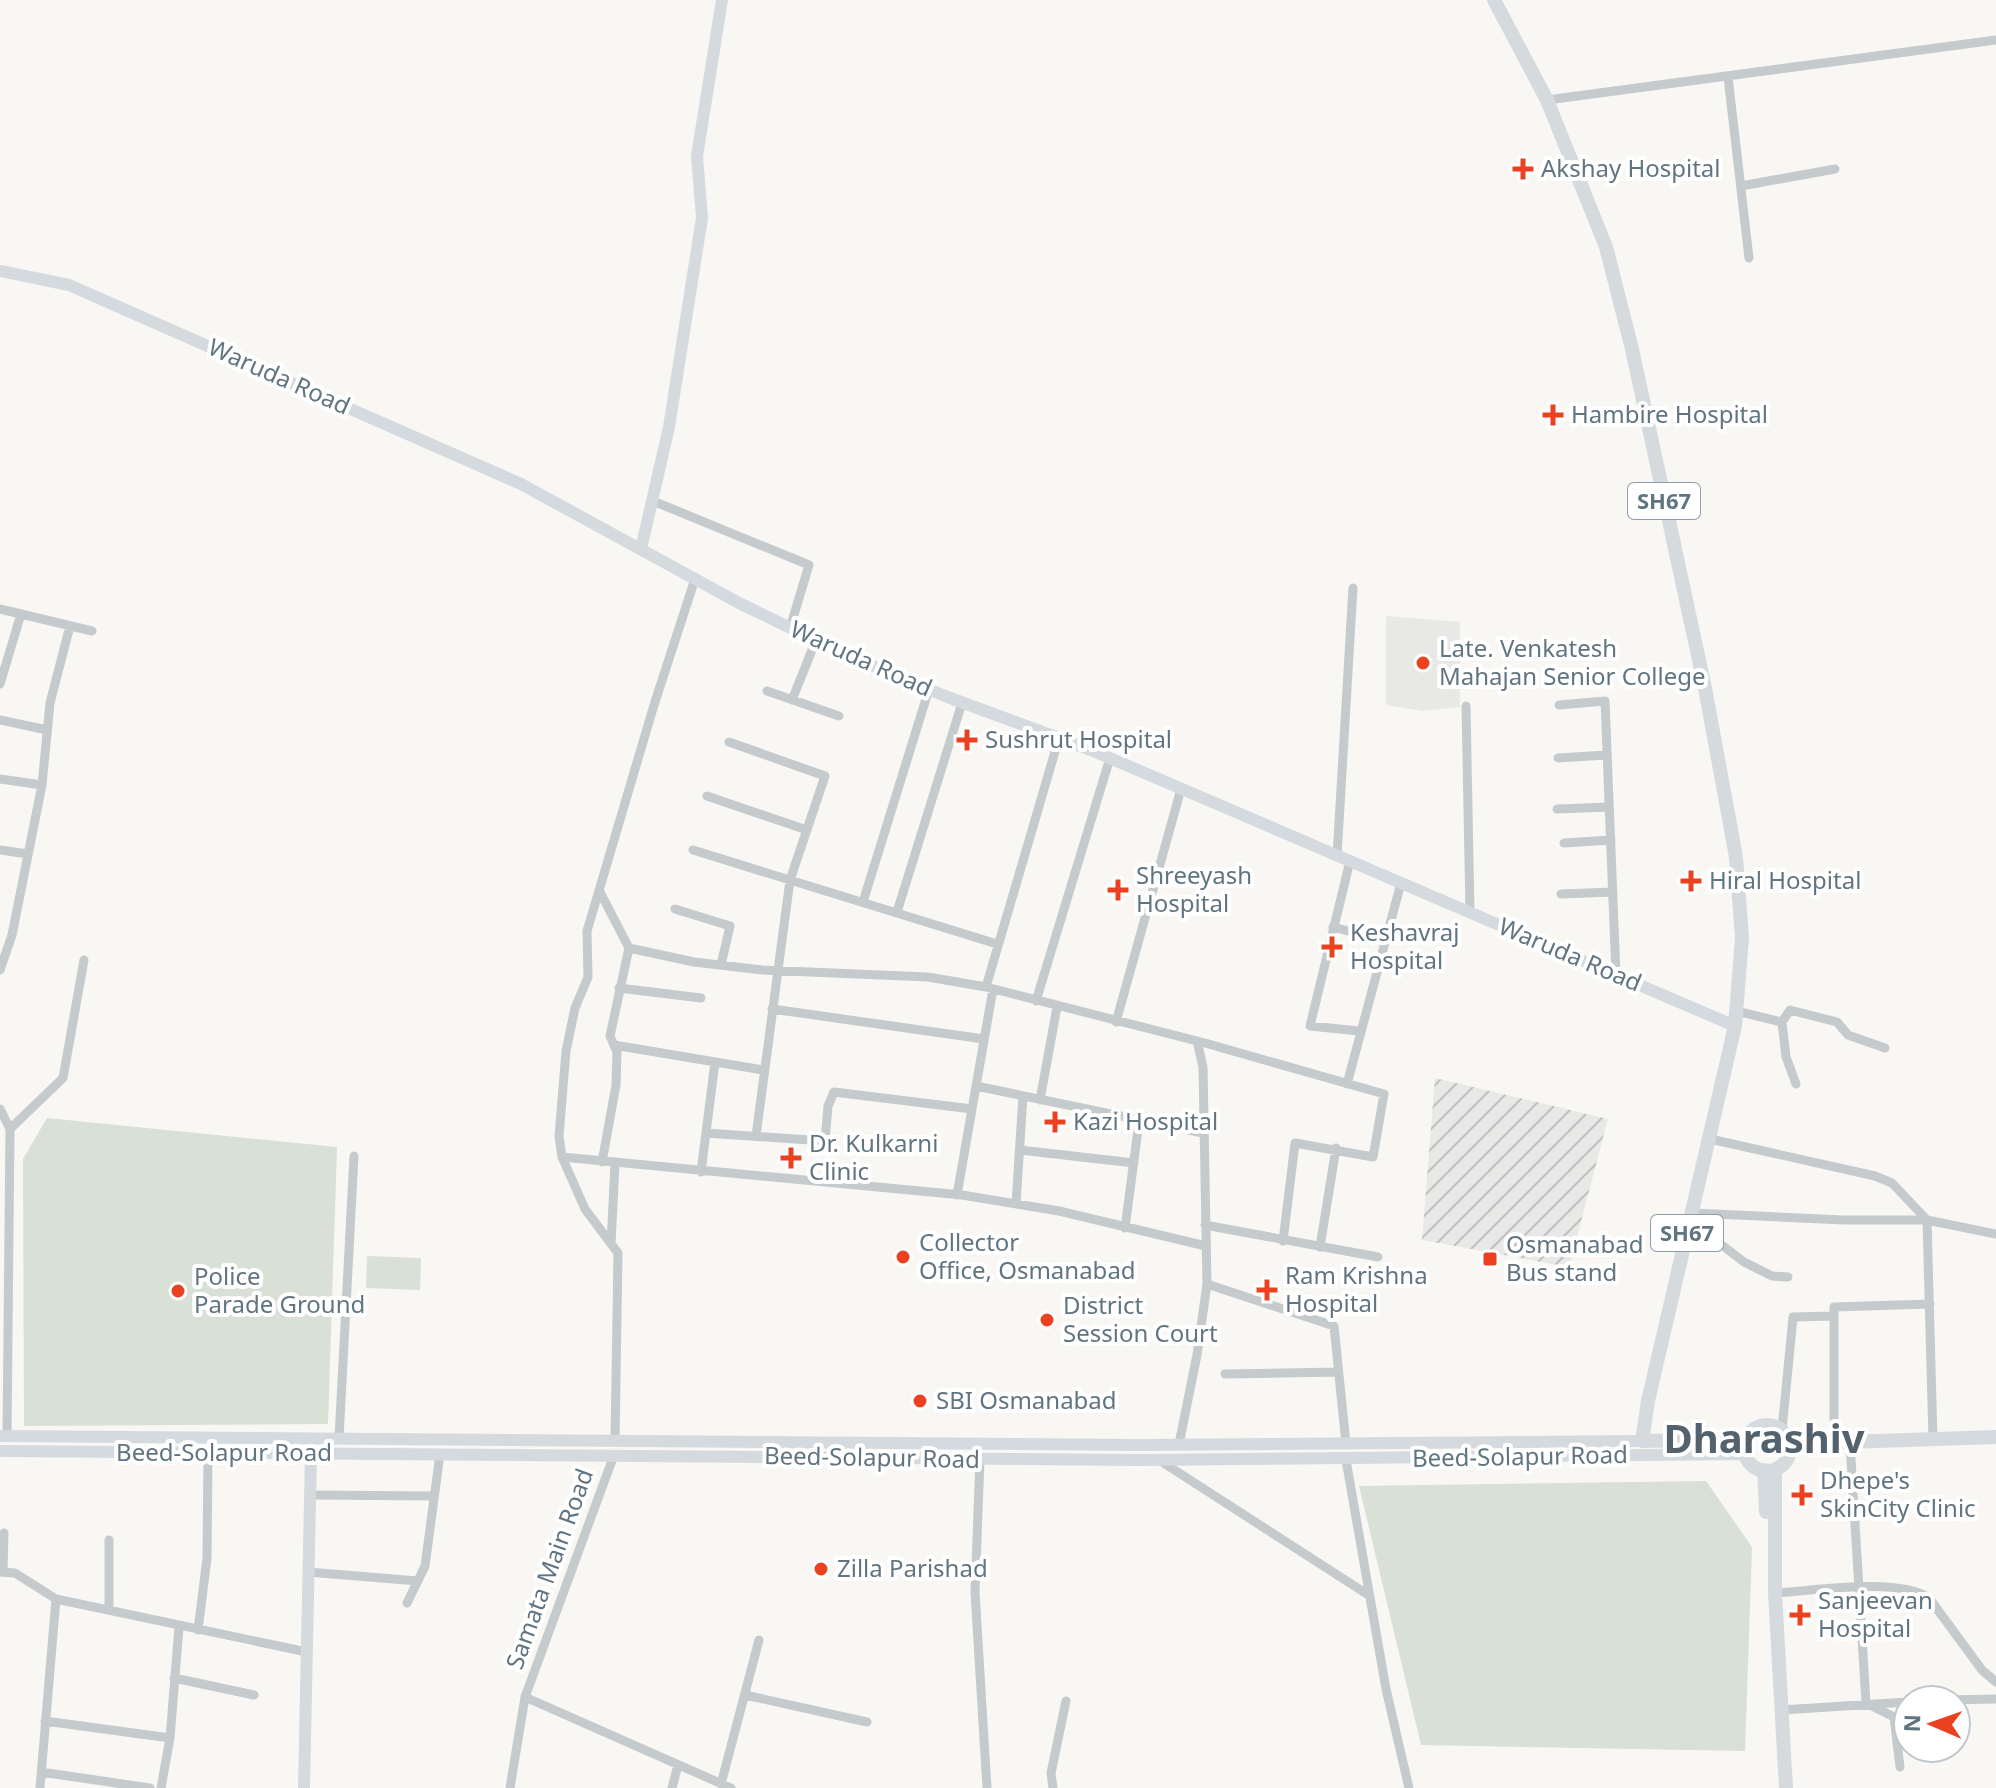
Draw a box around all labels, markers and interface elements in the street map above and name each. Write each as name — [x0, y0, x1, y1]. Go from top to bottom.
place label: Akshay Hospital — [1541, 151, 1721, 184]
marker: Akshay Hospital — [1512, 158, 1534, 180]
street label: Waruda Road — [203, 330, 356, 422]
place label: Hambire Hospital — [1571, 397, 1768, 430]
marker: Hambire Hospital — [1542, 404, 1564, 426]
road number: SH67 — [1628, 483, 1700, 519]
street label: Waruda Road — [785, 612, 938, 704]
place label: Late. Venkatesh Mahajan Senior College — [1439, 631, 1706, 692]
marker: Late. Venkatesh Mahajan Senior College — [1414, 654, 1432, 672]
place label: Sushrut Hospital — [985, 722, 1172, 755]
marker: Sushrut Hospital — [956, 729, 978, 751]
place label: Shreeyash Hospital — [1136, 858, 1252, 919]
place label: Hiral Hospital — [1709, 863, 1861, 896]
marker: Hiral Hospital — [1680, 870, 1702, 892]
marker: Shreeyash Hospital — [1107, 879, 1129, 901]
street label: Waruda Road — [1494, 909, 1647, 999]
place label: Keshavraj Hospital — [1350, 915, 1459, 976]
marker: Keshavraj Hospital — [1321, 936, 1343, 958]
place label: Kazi Hospital — [1073, 1104, 1218, 1137]
marker: Kazi Hospital — [1044, 1111, 1066, 1133]
place label: Dr. Kulkarni Clinic — [809, 1126, 938, 1187]
marker: Dr. Kulkarni Clinic — [780, 1147, 802, 1169]
road number: SH67 — [1651, 1215, 1723, 1251]
place label: Collector Office, Osmanabad — [919, 1225, 1136, 1286]
place label: Osmanabad Bus stand — [1506, 1227, 1643, 1288]
marker: Collector Office, Osmanabad — [894, 1248, 912, 1266]
marker: Osmanabad Bus stand — [1481, 1250, 1499, 1268]
place label: Ram Krishna Hospital — [1285, 1258, 1428, 1319]
place label: Police Parade Ground — [194, 1259, 365, 1320]
marker: Ram Krishna Hospital — [1256, 1279, 1278, 1301]
marker: Police Parade Ground — [169, 1282, 187, 1300]
place label: District Session Court — [1063, 1288, 1218, 1349]
marker: District Session Court — [1038, 1311, 1056, 1329]
place label: SBI Osmanabad — [936, 1383, 1117, 1416]
marker: SBI Osmanabad — [911, 1392, 929, 1410]
district label: Dharashiv — [1663, 1410, 1865, 1465]
street label: Beed-Solapur Road — [116, 1435, 332, 1468]
street label: Beed-Solapur Road — [1412, 1437, 1628, 1474]
street label: Beed-Solapur Road — [764, 1438, 980, 1475]
place label: Dhepe's SkinCity Clinic — [1820, 1463, 1976, 1524]
street label: Samata Main Road — [497, 1464, 600, 1673]
marker: Dhepe's SkinCity Clinic — [1791, 1484, 1813, 1506]
place label: Zilla Parishad — [837, 1551, 988, 1584]
marker: Zilla Parishad — [812, 1560, 830, 1578]
place label: Sanjeevan Hospital — [1818, 1583, 1933, 1644]
marker: Sanjeevan Hospital — [1789, 1604, 1811, 1626]
north arrow — [1892, 1684, 1972, 1764]
text: N — [1896, 1714, 1926, 1733]

